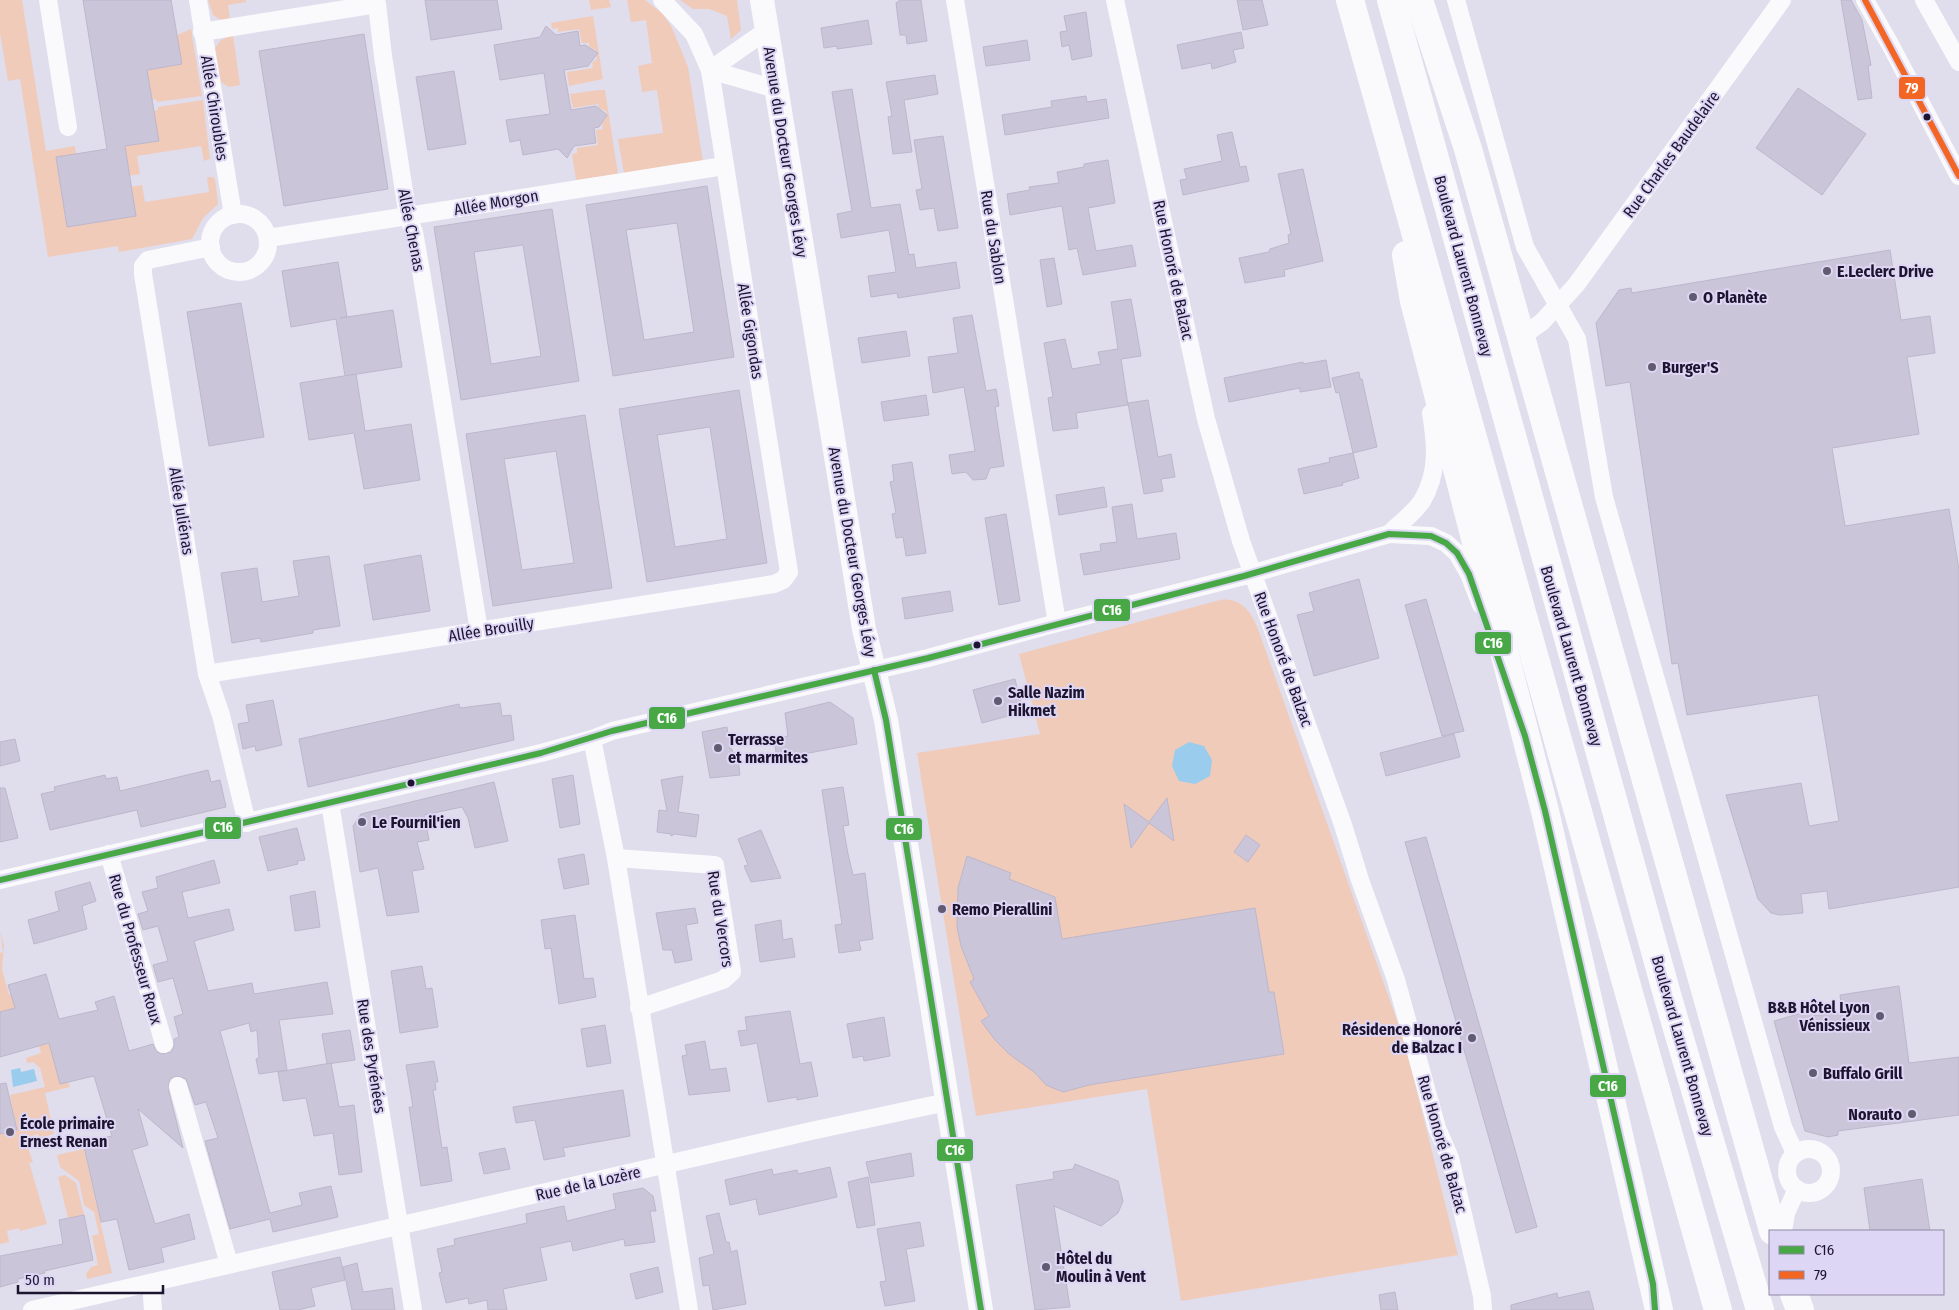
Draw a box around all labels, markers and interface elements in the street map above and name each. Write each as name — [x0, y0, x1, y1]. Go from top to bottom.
street label: Avenue du Docteur Georges Lévy — [759, 45, 812, 260]
street label: Allée Chiroubles — [197, 54, 232, 162]
line badge: 79 — [1898, 76, 1926, 100]
text: 79 — [1905, 80, 1919, 97]
street label: Rue Charles Baudelaire — [1619, 87, 1724, 221]
unlabelled marker — [1922, 112, 1932, 122]
street label: Boulevard Laurent Bonnevay — [1430, 173, 1497, 360]
street label: Allée Morgon — [452, 186, 540, 219]
street label: Allée Chenas — [394, 187, 429, 273]
street label: Rue du Sablon — [977, 189, 1010, 285]
street label: Rue Honoré de Balzac — [1149, 198, 1198, 342]
place label: E.Leclerc Drive — [1837, 262, 1934, 281]
marker: E.Leclerc Drive — [1821, 265, 1833, 277]
street label: Allée Gigondas — [734, 282, 767, 381]
place label: O Planète — [1703, 288, 1767, 307]
marker: O Planète — [1687, 291, 1699, 303]
place label: Burger'S — [1662, 358, 1719, 377]
marker: Burger'S — [1646, 361, 1658, 373]
street label: Avenue du Docteur Georges Lévy — [825, 445, 881, 660]
street label: Allée Juliénas — [165, 466, 198, 556]
street label: Boulevard Laurent Bonnevay — [1537, 564, 1607, 749]
street label: Rue Honoré de Balzac — [1250, 589, 1317, 729]
line badge: C16 — [1093, 598, 1131, 622]
text: C16 — [1102, 602, 1122, 619]
street label: Allée Brouilly — [447, 613, 536, 646]
line badge: C16 — [1474, 631, 1512, 655]
text: C16 — [1483, 635, 1503, 652]
unlabelled marker — [972, 640, 982, 650]
place label: Salle Nazim Hikmet — [1008, 683, 1085, 720]
marker: Salle Nazim Hikmet — [992, 695, 1004, 707]
line badge: C16 — [648, 706, 686, 730]
text: C16 — [657, 710, 677, 727]
place label: Terrasse et marmites — [728, 730, 808, 767]
marker: Terrasse et marmites — [712, 742, 724, 754]
unlabelled marker — [406, 778, 416, 788]
place label: Le Fournil'ien — [372, 813, 461, 832]
line badge: C16 — [204, 816, 242, 840]
marker: Le Fournil'ien — [356, 816, 368, 828]
line badge: C16 — [885, 817, 923, 841]
text: C16 — [213, 819, 233, 836]
text: C16 — [894, 821, 914, 838]
street label: Rue du Vercors — [704, 869, 738, 969]
street label: Rue du Professeur Roux — [105, 872, 166, 1026]
place label: Remo Pierallini — [952, 900, 1053, 919]
marker: Remo Pierallini — [936, 903, 948, 915]
street label: Boulevard Laurent Bonnevay — [1648, 954, 1718, 1139]
street label: Rue des Pyrénées — [353, 998, 390, 1115]
place label: B&B Hôtel Lyon Vénissieux — [1768, 998, 1870, 1035]
marker: B&B Hôtel Lyon Vénissieux — [1874, 1010, 1886, 1022]
place label: Résidence Honoré de Balzac I — [1342, 1020, 1462, 1057]
marker: Résidence Honoré de Balzac I — [1466, 1032, 1478, 1044]
place label: Buffalo Grill — [1823, 1064, 1903, 1083]
marker: Buffalo Grill — [1807, 1067, 1819, 1079]
street label: Rue Honoré de Balzac — [1414, 1073, 1471, 1215]
line badge: C16 — [1589, 1074, 1627, 1098]
text: C16 — [1598, 1078, 1618, 1095]
place label: Norauto — [1848, 1105, 1902, 1124]
marker: Norauto — [1906, 1108, 1918, 1120]
place label: École primaire Ernest Renan — [20, 1113, 115, 1151]
marker: École primaire Ernest Renan — [4, 1126, 16, 1138]
line badge: C16 — [936, 1138, 974, 1162]
text: C16 — [945, 1142, 965, 1159]
street label: Rue de la Lozère — [534, 1162, 642, 1205]
legend — [1769, 1230, 1944, 1295]
text: C16 — [1814, 1241, 1834, 1259]
place label: Hôtel du Moulin à Vent — [1056, 1249, 1146, 1286]
marker: Hôtel du Moulin à Vent — [1040, 1261, 1052, 1273]
scale bar — [18, 1262, 162, 1294]
text: 79 — [1814, 1266, 1827, 1284]
text: 50 m — [25, 1271, 55, 1289]

